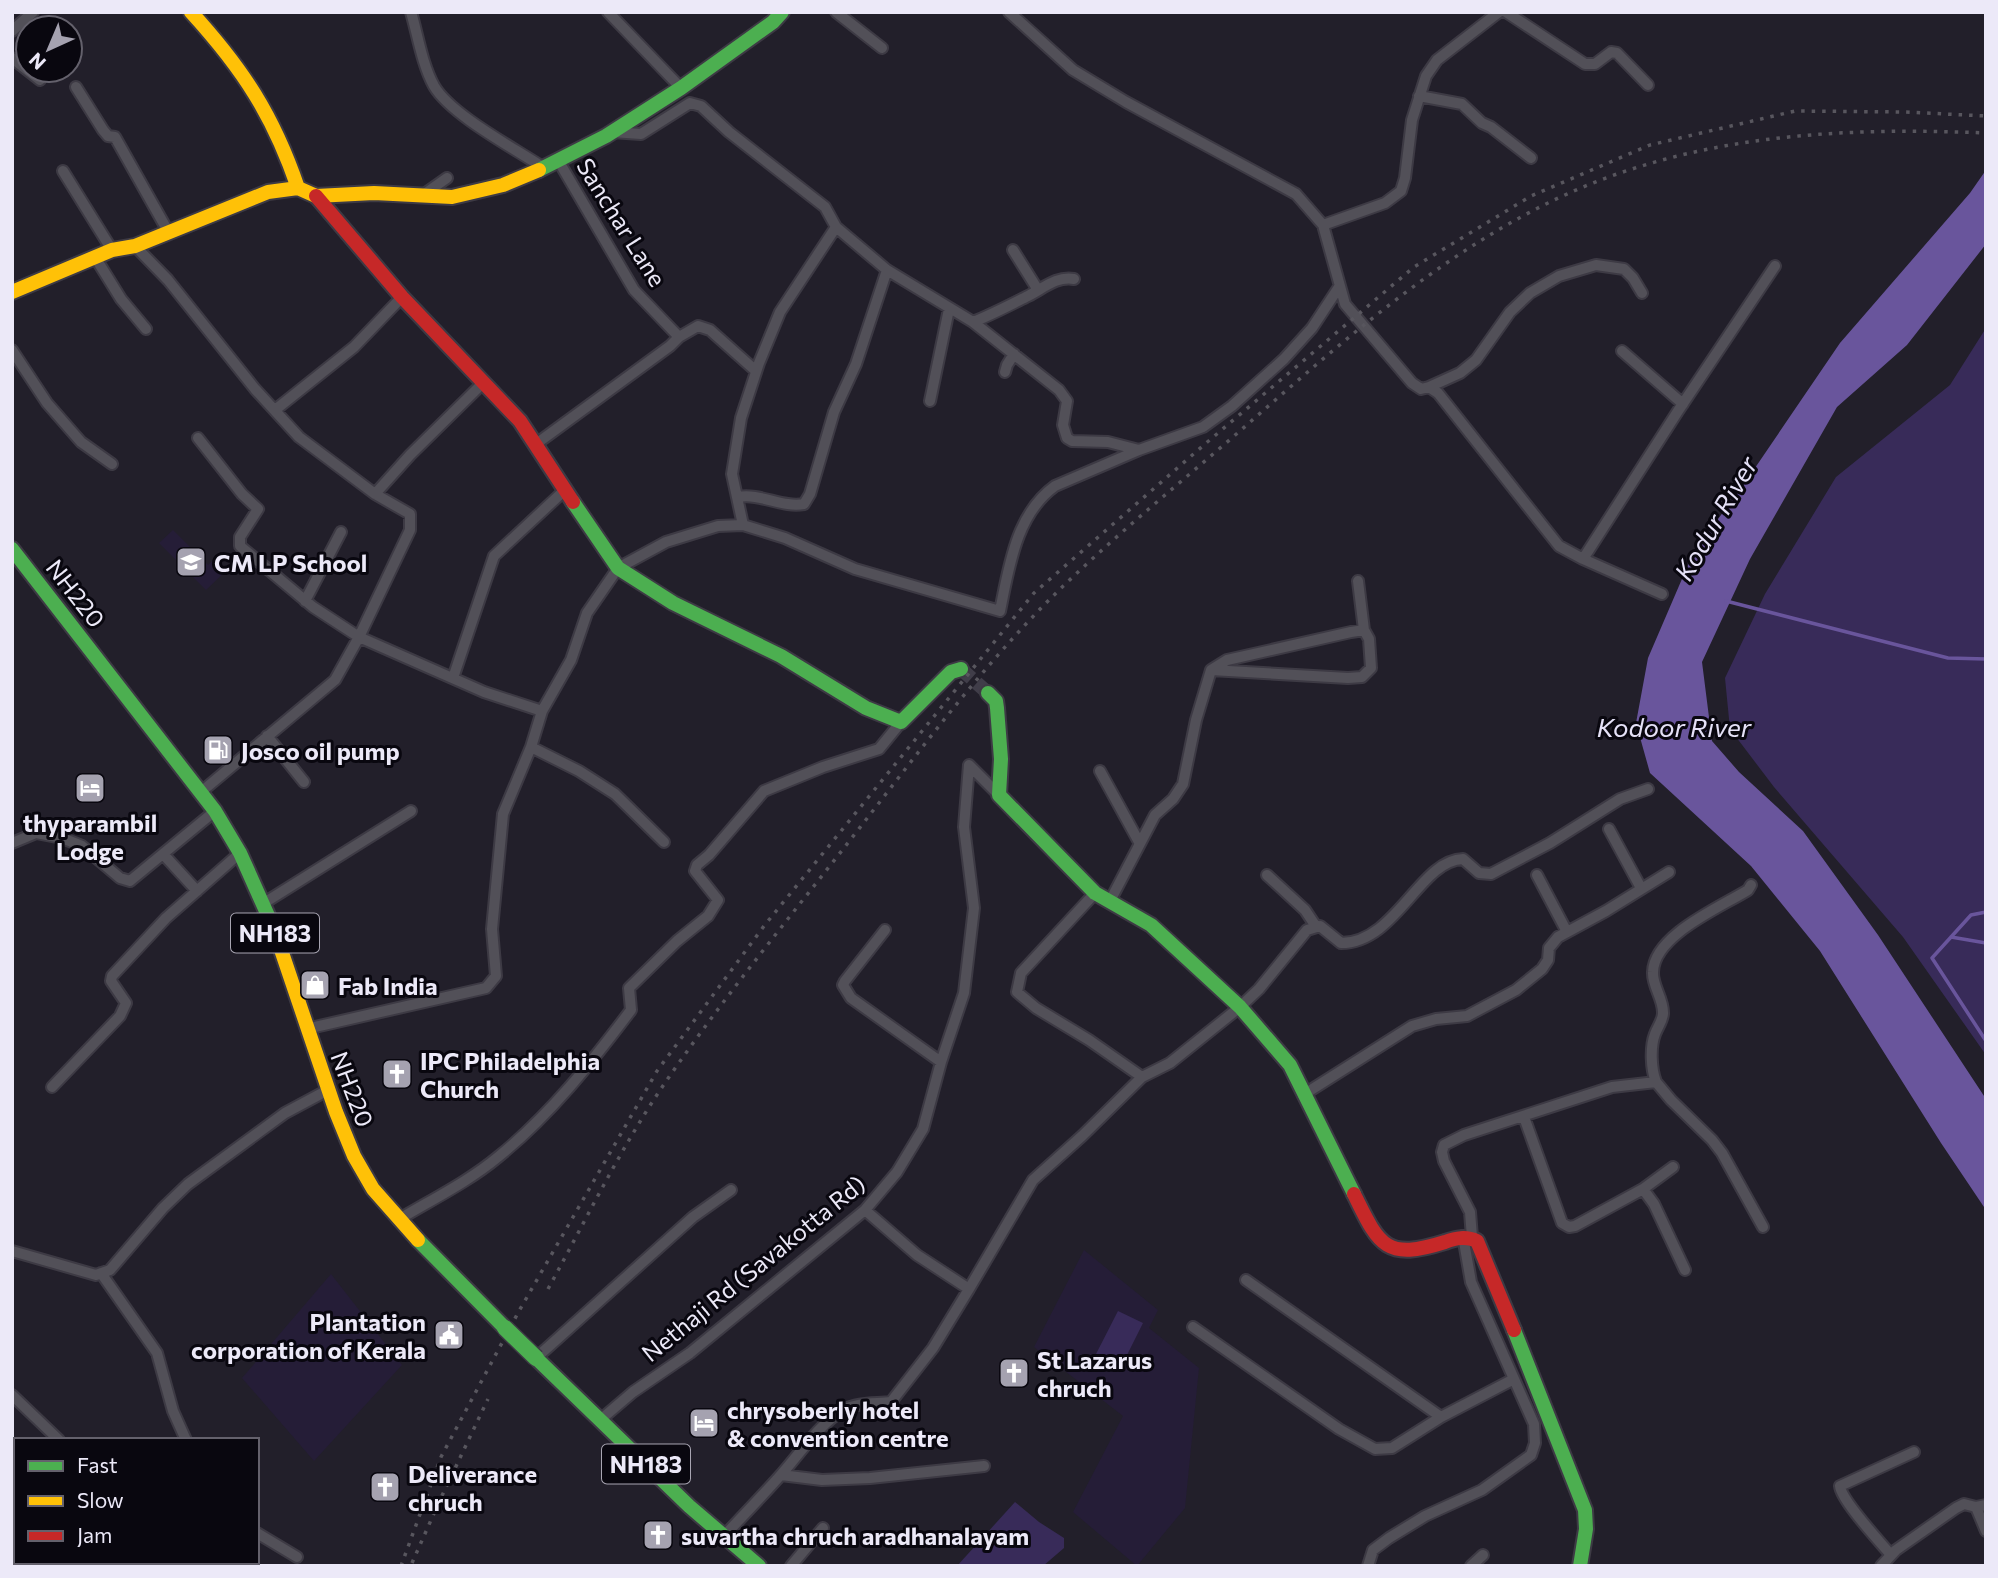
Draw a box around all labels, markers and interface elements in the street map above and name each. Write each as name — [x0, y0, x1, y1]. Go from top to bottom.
north arrow — [14, 14, 84, 84]
text: N — [24, 48, 50, 75]
street label: Sanchar Lane — [571, 153, 673, 291]
water label: Kodur River — [1667, 449, 1764, 585]
school or university icon: CM LP School — [174, 545, 208, 579]
place label: CM LP School — [214, 548, 367, 577]
street label: NH220 — [40, 553, 112, 633]
water label: Kodoor River — [1597, 711, 1753, 742]
fuel station icon: Josco oil pump — [201, 733, 235, 767]
place label: Josco oil pump — [241, 736, 400, 765]
hotel icon: thyparambil Lodge — [73, 771, 107, 805]
place label: thyparambil Lodge — [23, 808, 157, 865]
road number: NH183 — [231, 914, 319, 952]
shop icon: Fab India — [298, 968, 332, 1002]
place label: Fab India — [338, 971, 438, 1000]
place label: IPC Philadelphia Church — [420, 1046, 600, 1103]
street label: NH220 — [325, 1047, 381, 1131]
church icon: IPC Philadelphia Church — [380, 1057, 414, 1091]
street label: Nethaji Rd (Savakotta Rd) — [635, 1169, 871, 1367]
place label: Plantation corporation of Kerala — [191, 1307, 426, 1364]
public building icon: Plantation corporation of Kerala — [432, 1318, 466, 1352]
place label: St Lazarus chruch — [1037, 1345, 1152, 1402]
church icon: St Lazarus chruch — [997, 1356, 1031, 1390]
place label: chrysoberly hotel & convention centre — [727, 1395, 949, 1452]
hotel icon: chrysoberly hotel & convention centre — [687, 1406, 721, 1440]
legend — [14, 1438, 259, 1564]
road number: NH183 — [602, 1444, 690, 1484]
text: Fast — [77, 1452, 118, 1477]
place label: Deliverance chruch — [408, 1459, 537, 1516]
church icon: Deliverance chruch — [368, 1470, 402, 1504]
text: Slow — [77, 1487, 124, 1512]
church icon: suvartha chruch aradhanalayam — [641, 1518, 675, 1552]
place label: suvartha chruch aradhanalayam — [681, 1521, 1029, 1550]
text: Jam — [77, 1522, 112, 1547]

